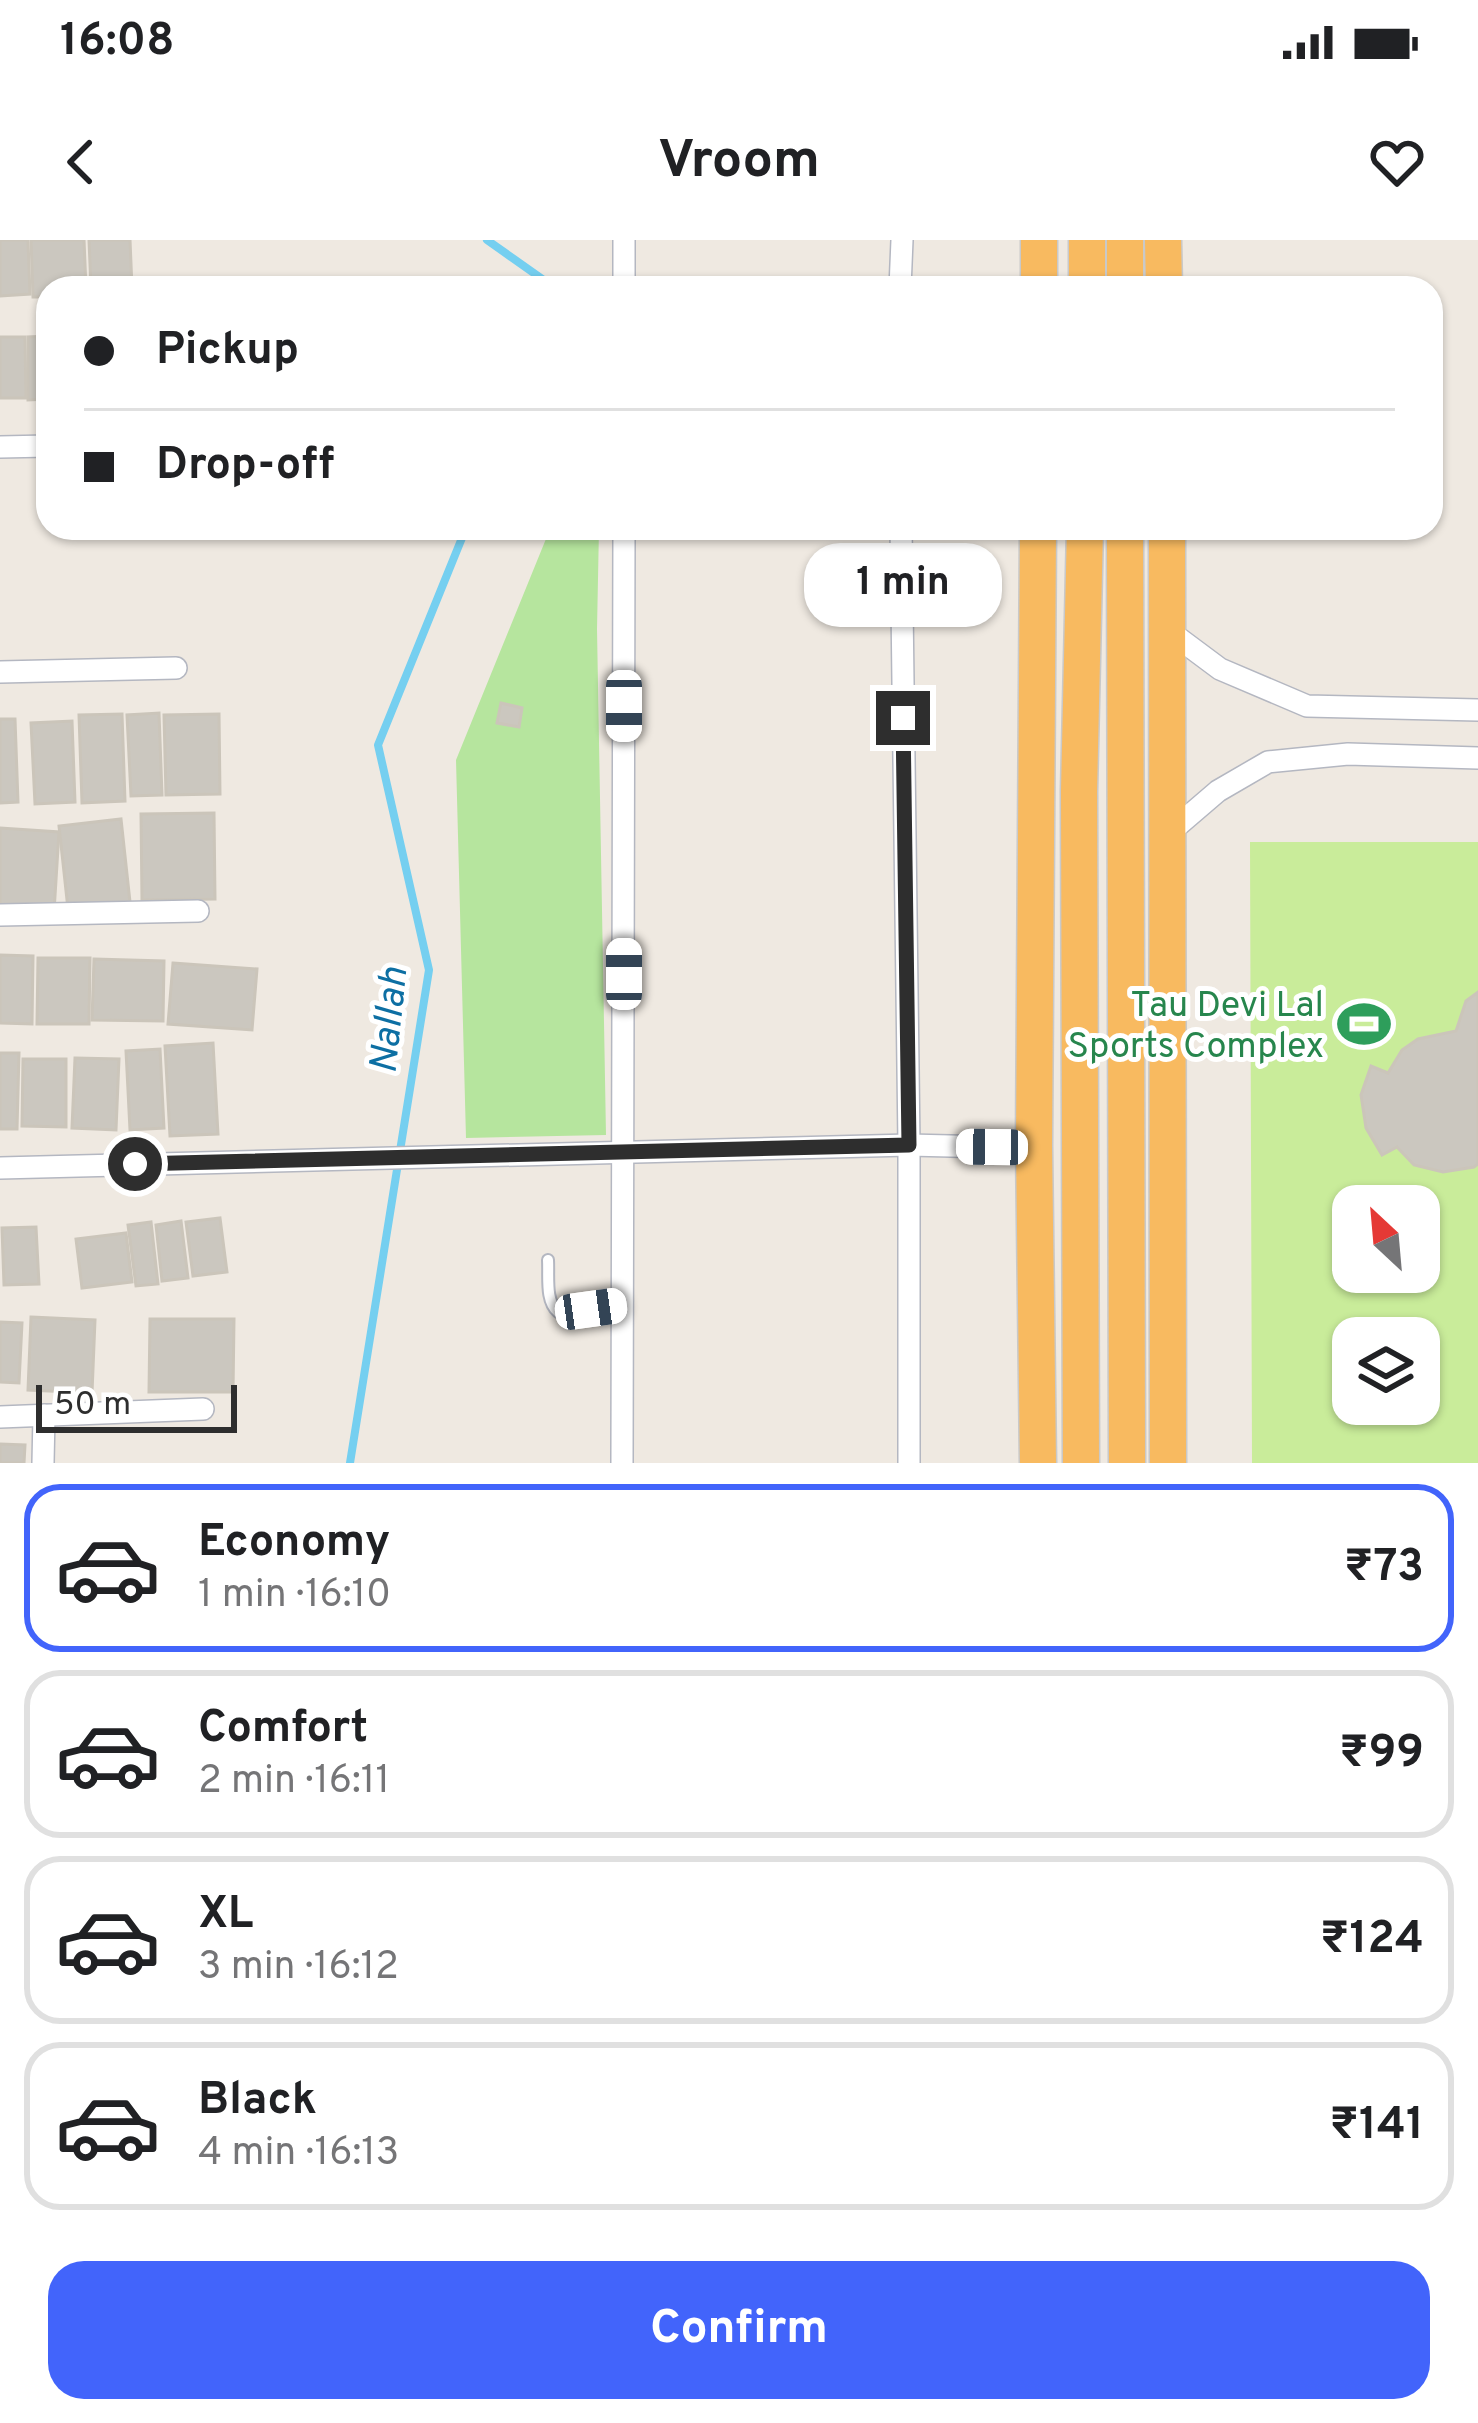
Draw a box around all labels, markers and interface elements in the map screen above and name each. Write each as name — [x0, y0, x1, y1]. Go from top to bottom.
text: 16:08 — [60, 14, 174, 71]
text: Vroom — [658, 128, 820, 197]
icon: back — [48, 129, 114, 195]
icon: heart — [1364, 129, 1430, 195]
text: Pickup — [156, 323, 299, 380]
text: Drop-off — [156, 438, 335, 495]
callout: 1 min — [804, 544, 1002, 628]
text: 1 min — [856, 560, 950, 609]
car — [606, 670, 642, 742]
route end — [876, 691, 930, 745]
car — [606, 938, 642, 1010]
water label: Nallah — [362, 965, 421, 1076]
place label: Tau Devi Lal Sports Complex — [1067, 984, 1324, 1071]
sports icon: Tau Devi Lal Sports Complex — [1335, 995, 1393, 1053]
car — [956, 1128, 1028, 1166]
route start — [108, 1137, 162, 1191]
north arrow — [1332, 1185, 1440, 1293]
map controls — [1332, 1185, 1440, 1425]
car — [553, 1286, 629, 1332]
button: layers — [1332, 1317, 1440, 1425]
scale bar — [36, 1379, 237, 1432]
text: 50 m — [54, 1385, 131, 1427]
icon: car — [54, 1514, 162, 1622]
text: Economy — [198, 1515, 390, 1572]
text: ₹73 — [1344, 1540, 1424, 1597]
text: 1 min · 16:10 — [198, 1572, 391, 1621]
icon: car — [54, 1700, 162, 1808]
text: Comfort — [198, 1701, 368, 1758]
text: ₹99 — [1339, 1726, 1424, 1783]
text: 2 min · 16:11 — [198, 1758, 390, 1807]
icon: car — [54, 1886, 162, 1994]
text: XL — [198, 1887, 253, 1944]
text: ₹124 — [1320, 1912, 1424, 1969]
text: 3 min · 16:12 — [198, 1944, 399, 1993]
icon: car — [54, 2072, 162, 2180]
text: Black — [198, 2073, 317, 2130]
text: ₹141 — [1329, 2098, 1424, 2155]
text: 4 min · 16:13 — [198, 2130, 399, 2179]
button: Confirm — [48, 2261, 1430, 2399]

